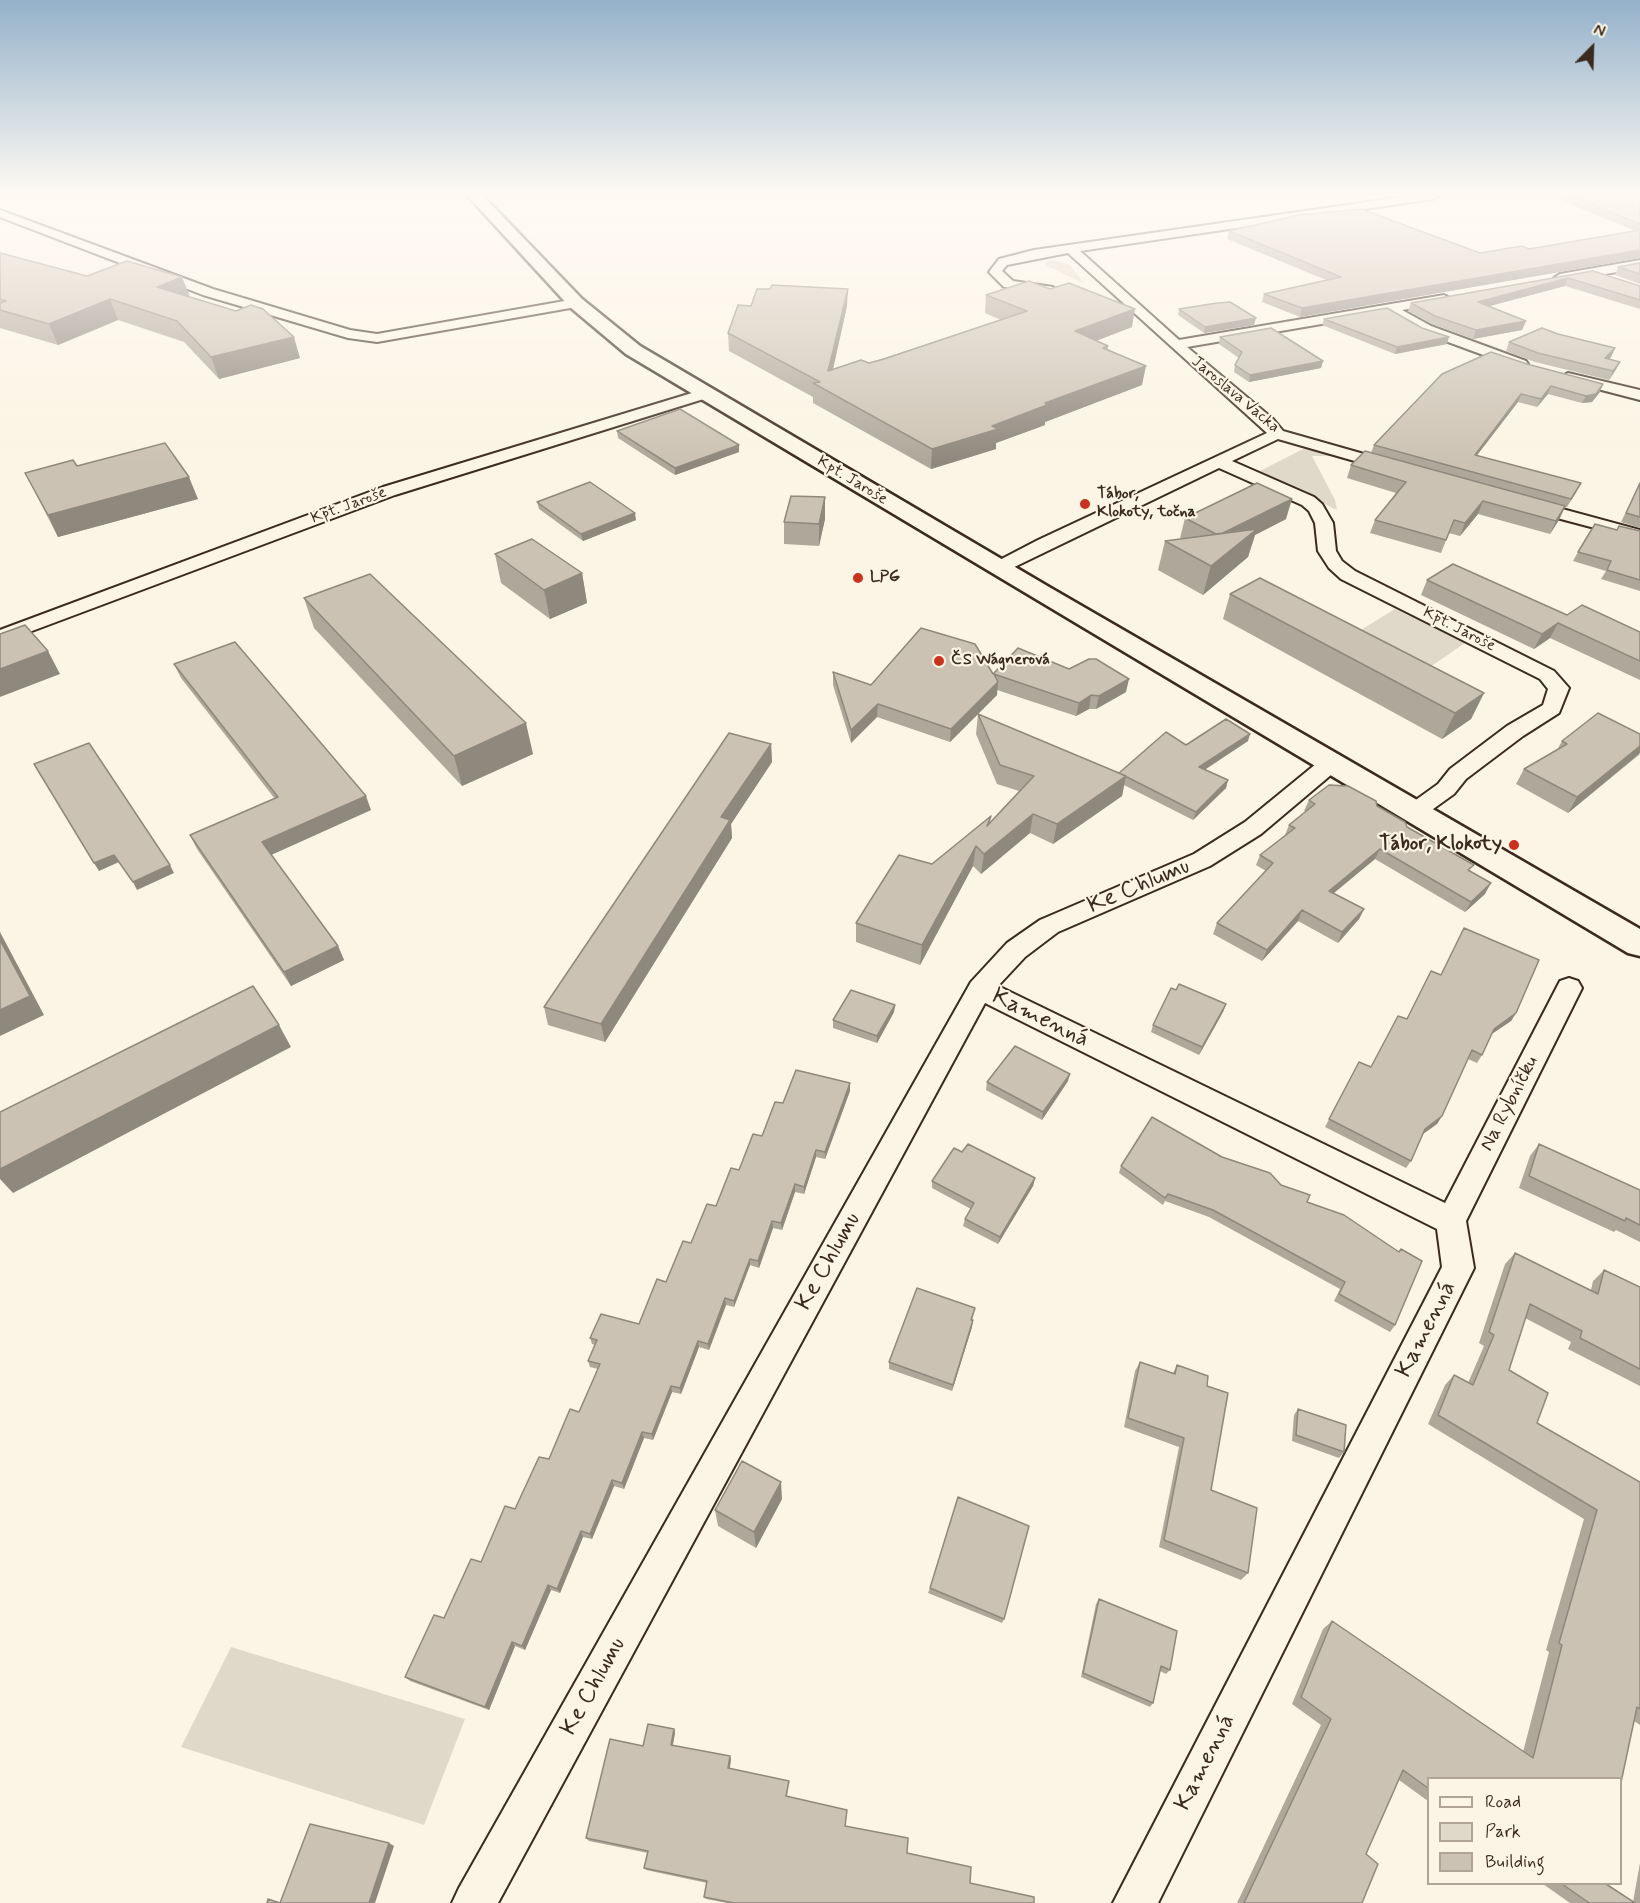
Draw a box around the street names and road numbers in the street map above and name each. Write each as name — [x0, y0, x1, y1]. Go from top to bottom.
street label: Jaroslava Vacka — [1187, 353, 1283, 437]
street label: Kpt. Jaroše — [813, 452, 891, 510]
street label: Kpt. Jaroše — [309, 483, 389, 529]
street label: Kpt. Jaroše — [1420, 604, 1498, 656]
street label: Ke Chlumu — [1084, 853, 1194, 921]
street label: Kamenná — [987, 983, 1093, 1055]
street label: Na Rybníčku — [1476, 1052, 1544, 1156]
street label: Ke Chlumu — [790, 1208, 868, 1316]
street label: Kamenná — [1390, 1277, 1464, 1383]
street label: Ke Chlumu — [555, 1633, 633, 1741]
street label: Kamenná — [1169, 1710, 1243, 1816]

